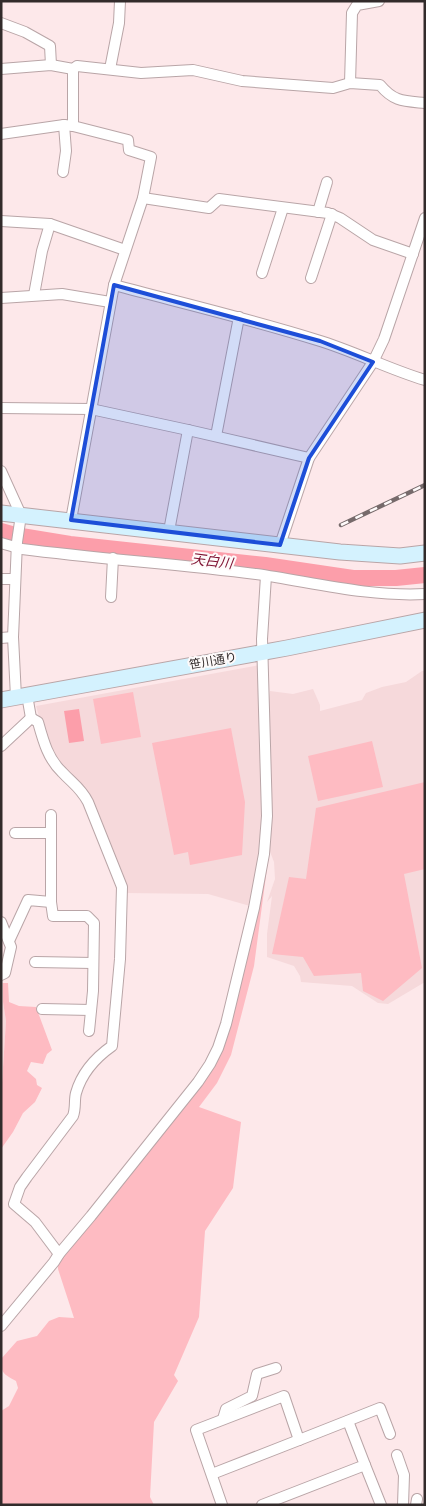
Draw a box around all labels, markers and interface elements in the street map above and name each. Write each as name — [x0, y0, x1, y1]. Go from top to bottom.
water label: 天白川 — [190, 550, 236, 573]
street label: 笹川通り — [188, 649, 238, 673]

